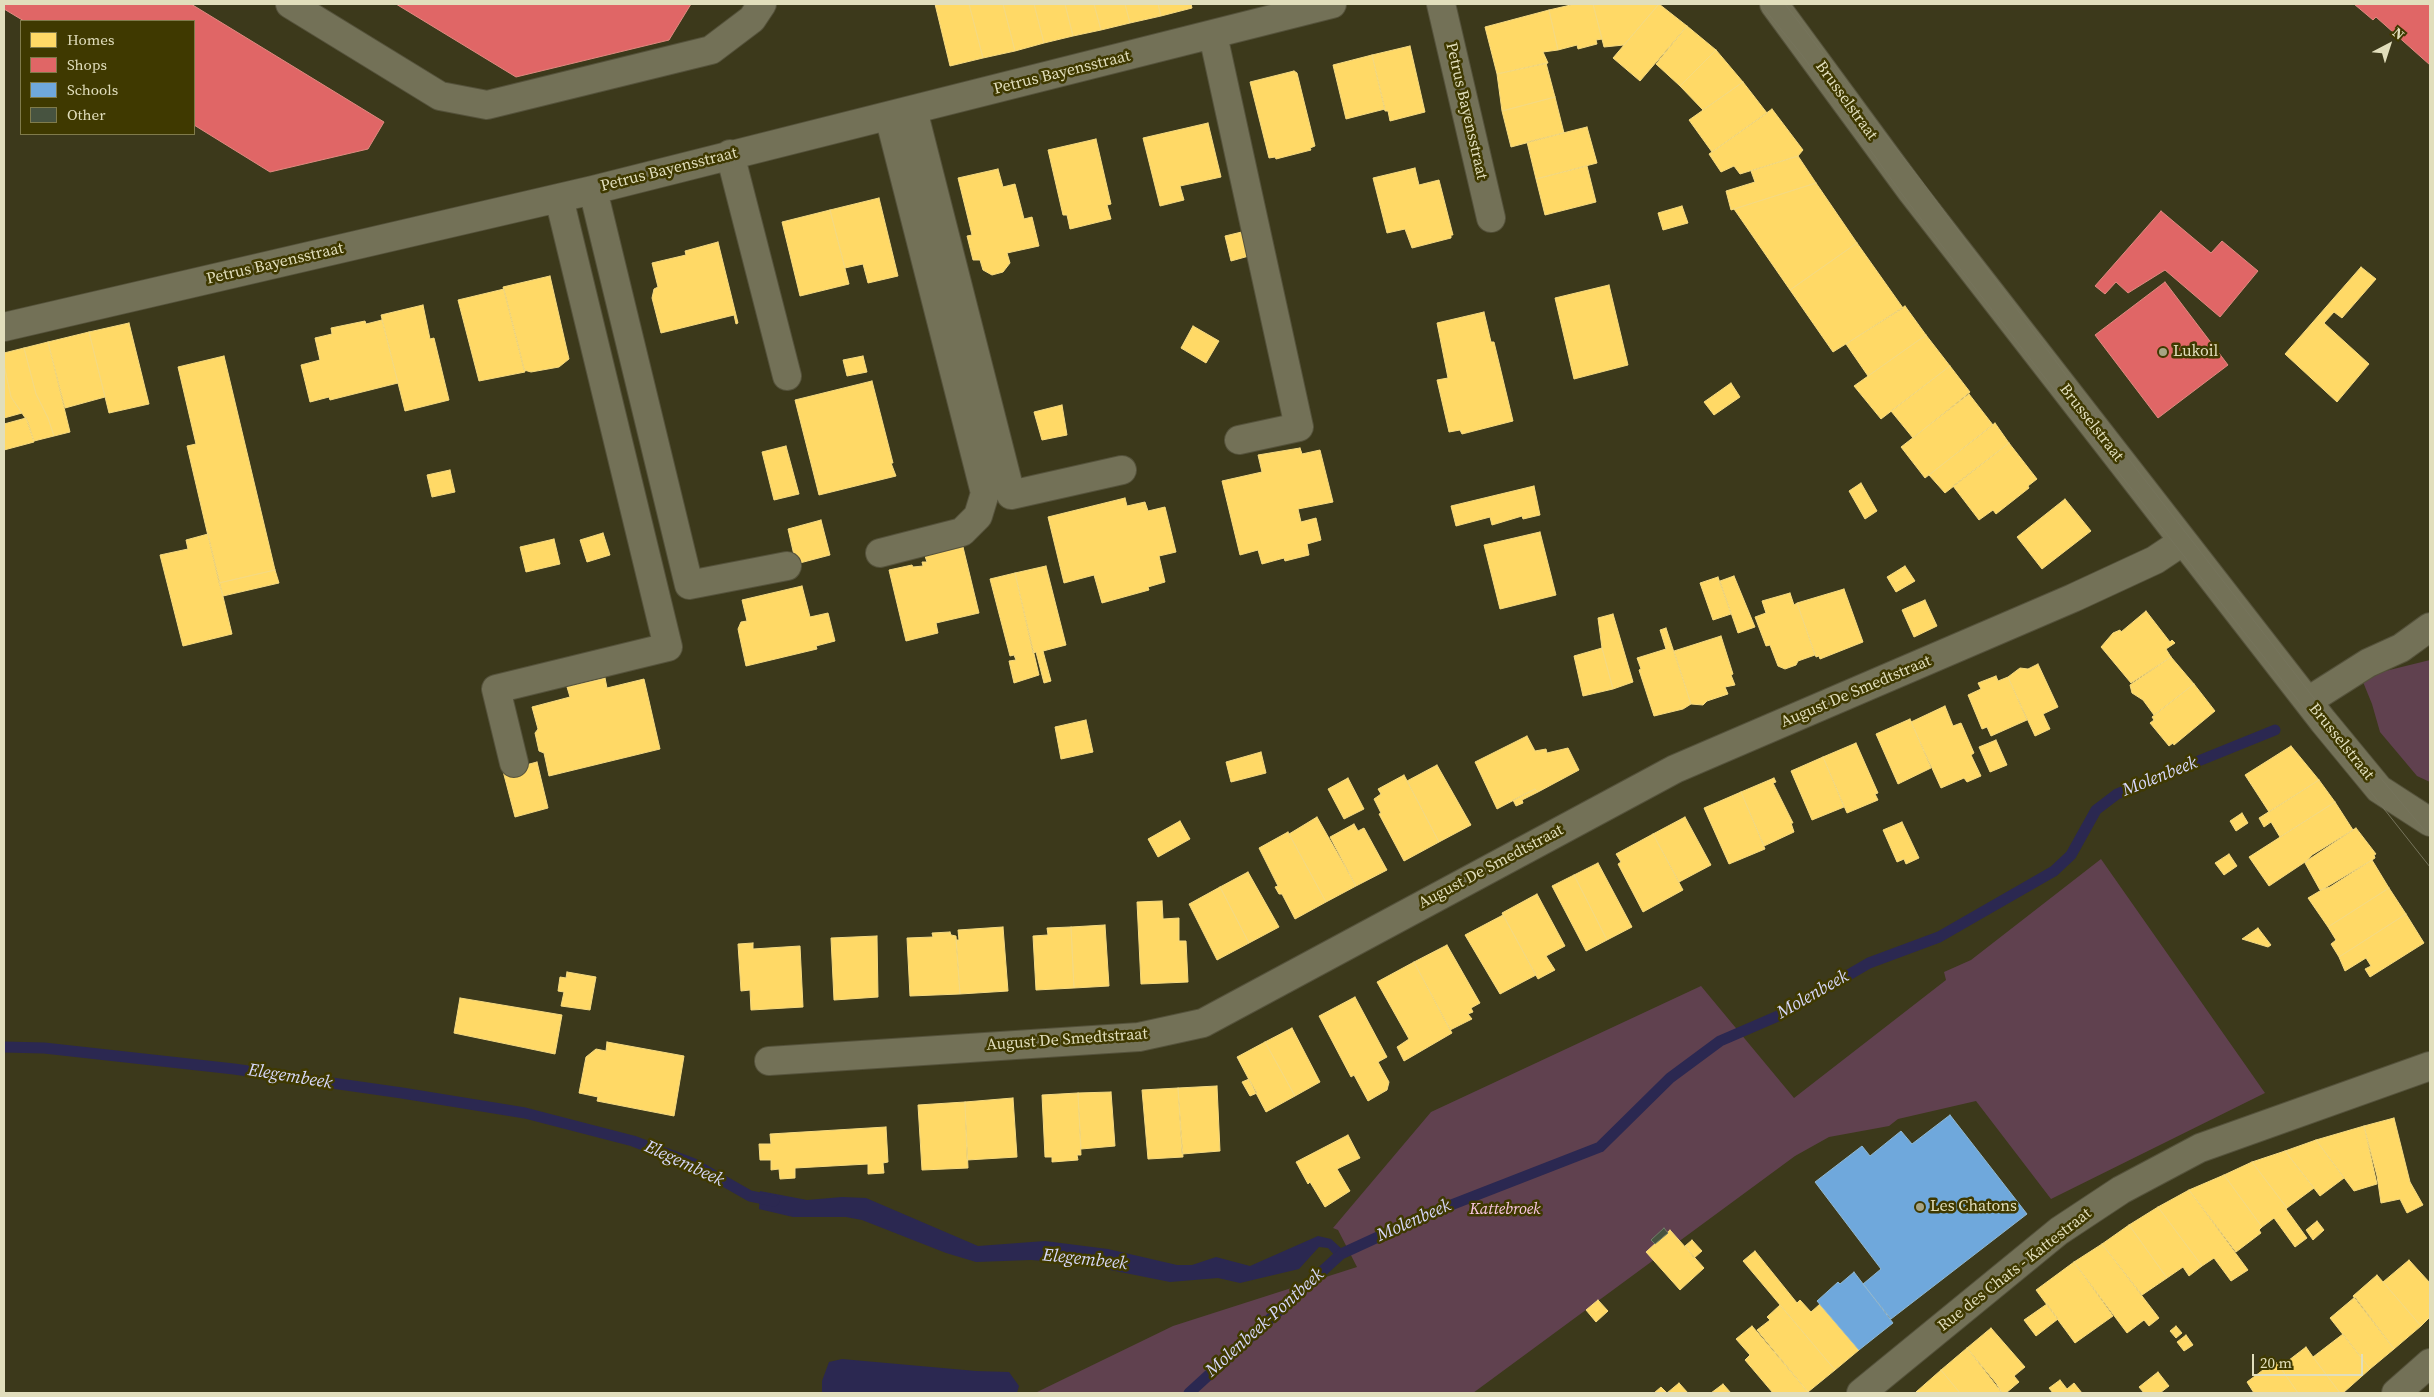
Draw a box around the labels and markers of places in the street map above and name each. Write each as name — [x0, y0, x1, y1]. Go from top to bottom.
place label: Lukoil — [2173, 342, 2218, 362]
marker: Lukoil — [2157, 346, 2169, 358]
place label: Les Chatons — [1930, 1197, 2017, 1217]
marker: Les Chatons — [1914, 1201, 1926, 1213]

